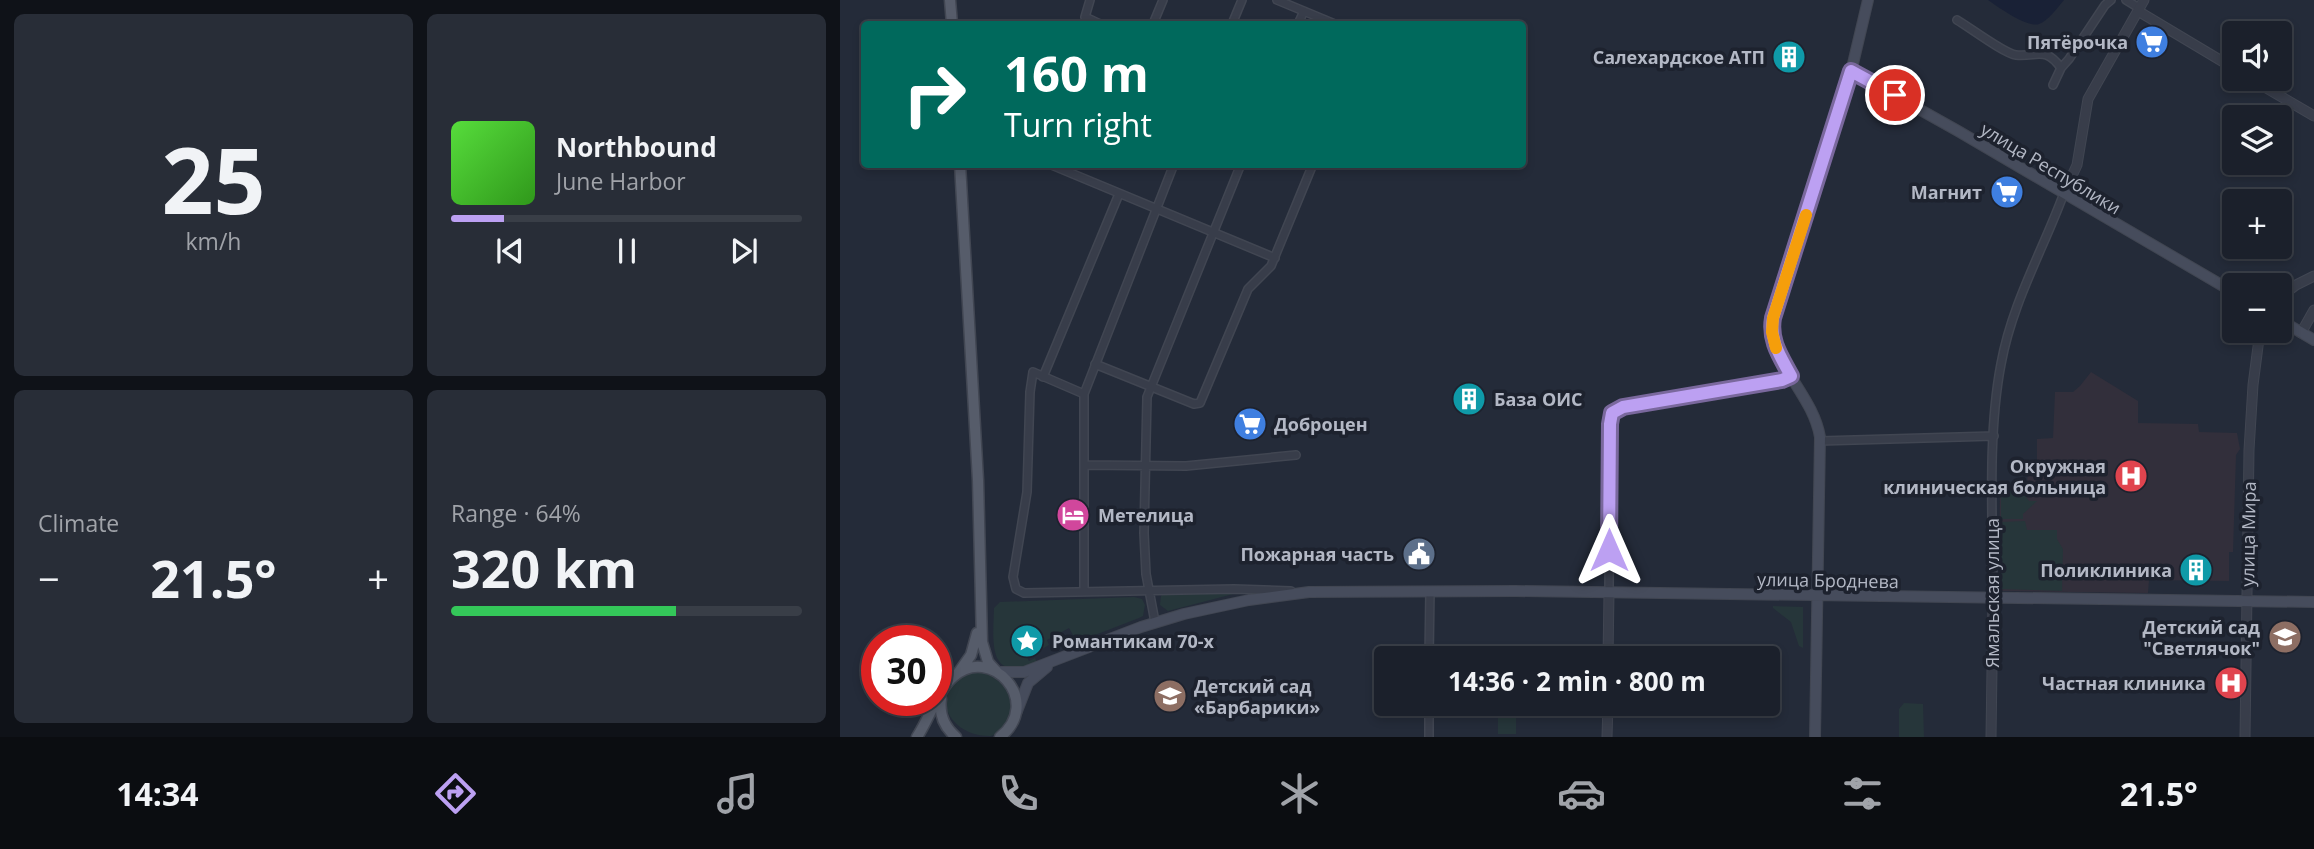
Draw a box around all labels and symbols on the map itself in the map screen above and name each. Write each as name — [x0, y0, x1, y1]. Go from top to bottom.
supermarket icon: Пятёрочка — [2133, 23, 2171, 61]
place label: Пятёрочка — [2027, 30, 2128, 54]
building icon: Салехардское АТП — [1770, 38, 1808, 76]
place label: Салехардское АТП — [1593, 45, 1765, 69]
pin — [1865, 65, 1925, 125]
street label: улица Республики — [1976, 117, 2126, 219]
supermarket icon: Магнит — [1988, 173, 2026, 211]
place label: Магнит — [1911, 180, 1982, 204]
building icon: База ОИС — [1450, 380, 1488, 418]
place label: База ОИС — [1494, 387, 1583, 411]
supermarket icon: Доброцен — [1231, 405, 1269, 443]
place label: Доброцен — [1274, 412, 1368, 436]
place label: Окружная клиническая больница — [1883, 454, 2106, 499]
hospital icon: Окружная клиническая больница — [2112, 457, 2150, 495]
street label: улица Мира — [2235, 481, 2261, 587]
hotel icon: Метелица — [1054, 496, 1092, 534]
place label: Метелица — [1098, 503, 1194, 527]
position arrow — [1572, 513, 1646, 587]
street label: Ямальская улица — [1980, 518, 2004, 668]
public building icon: Пожарная часть — [1400, 535, 1438, 573]
place label: Пожарная часть — [1240, 542, 1394, 566]
building icon: Поликлиника — [2177, 551, 2215, 589]
place label: Поликлиника — [2040, 558, 2172, 582]
street label: улица Броднева — [1757, 567, 1899, 593]
place label: Детский сад "Светлячок" — [2143, 615, 2260, 660]
school or university icon: Детский сад "Светлячок" — [2266, 618, 2304, 656]
place icon: Романтикам 70-х — [1008, 622, 1046, 660]
speed limit sign: 30 — [861, 625, 952, 716]
place label: Романтикам 70-х — [1052, 629, 1215, 653]
hospital icon: Частная клиника — [2212, 664, 2250, 702]
place label: Частная клиника — [2042, 671, 2206, 695]
place label: Детский сад «Барбарики» — [1194, 674, 1320, 719]
school or university icon: Детский сад «Барбарики» — [1151, 677, 1189, 715]

